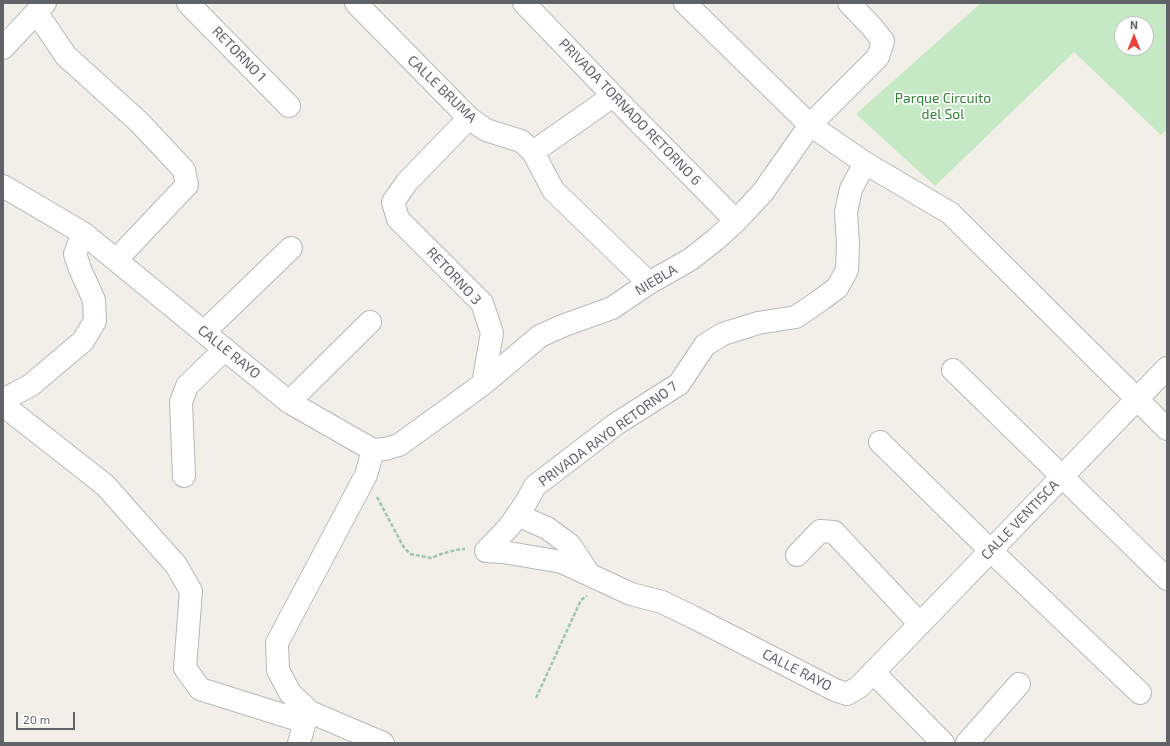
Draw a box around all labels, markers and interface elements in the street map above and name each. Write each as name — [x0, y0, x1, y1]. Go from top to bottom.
north arrow — [1114, 16, 1154, 56]
text: N — [1130, 18, 1138, 31]
street label: RETORNO 1 — [209, 23, 269, 85]
street label: PRIVADA TORNADO RETORNO 6 — [555, 35, 705, 189]
street label: CALLE BRUMA — [404, 52, 480, 126]
park label: Parque Circuito del Sol — [895, 90, 991, 122]
street label: RETORNO 3 — [423, 244, 485, 308]
street label: NIEBLA — [632, 261, 680, 299]
street label: CALLE RAYO — [194, 322, 264, 382]
street label: PRIVADA RAYO RETORNO 7 — [535, 378, 681, 490]
street label: CALLE VENTISCA — [978, 477, 1062, 563]
street label: CALLE RAYO — [759, 645, 835, 695]
scale bar — [18, 704, 77, 730]
text: 20 m — [23, 712, 50, 726]

